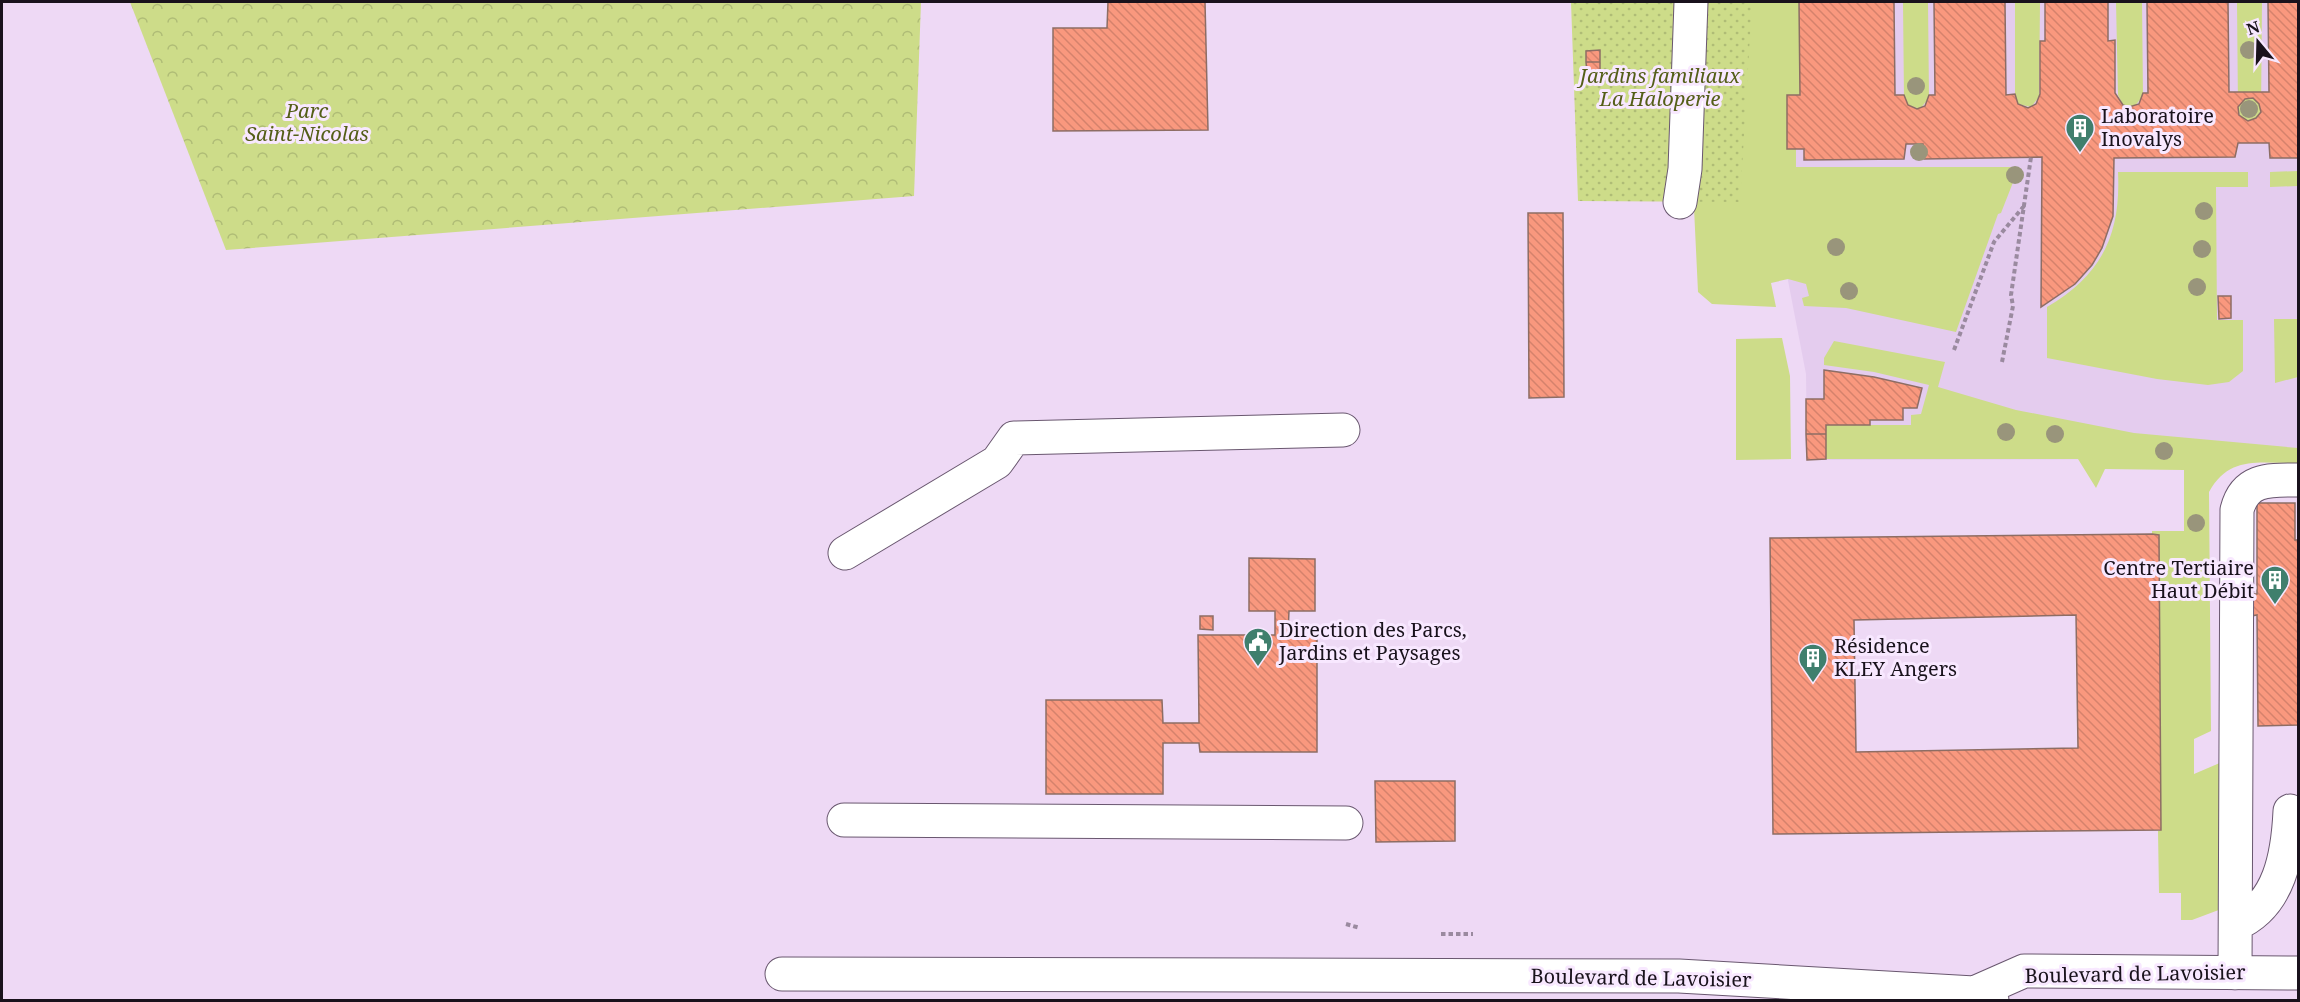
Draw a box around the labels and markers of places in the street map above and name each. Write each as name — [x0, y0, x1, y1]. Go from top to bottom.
place label: Laboratoire Inovalys — [2101, 102, 2214, 152]
building icon: Laboratoire Inovalys — [2064, 112, 2096, 154]
place label: Centre Tertiaire Haut Débit — [2103, 554, 2254, 604]
building icon: Centre Tertiaire Haut Débit — [2259, 564, 2291, 606]
place label: Direction des Parcs, Jardins et Paysages — [1278, 616, 1467, 666]
public building icon: Direction des Parcs, Jardins et Paysages — [1242, 626, 1274, 668]
place label: Résidence KLEY Angers — [1834, 632, 1957, 682]
building icon: Résidence KLEY Angers — [1797, 642, 1829, 684]

